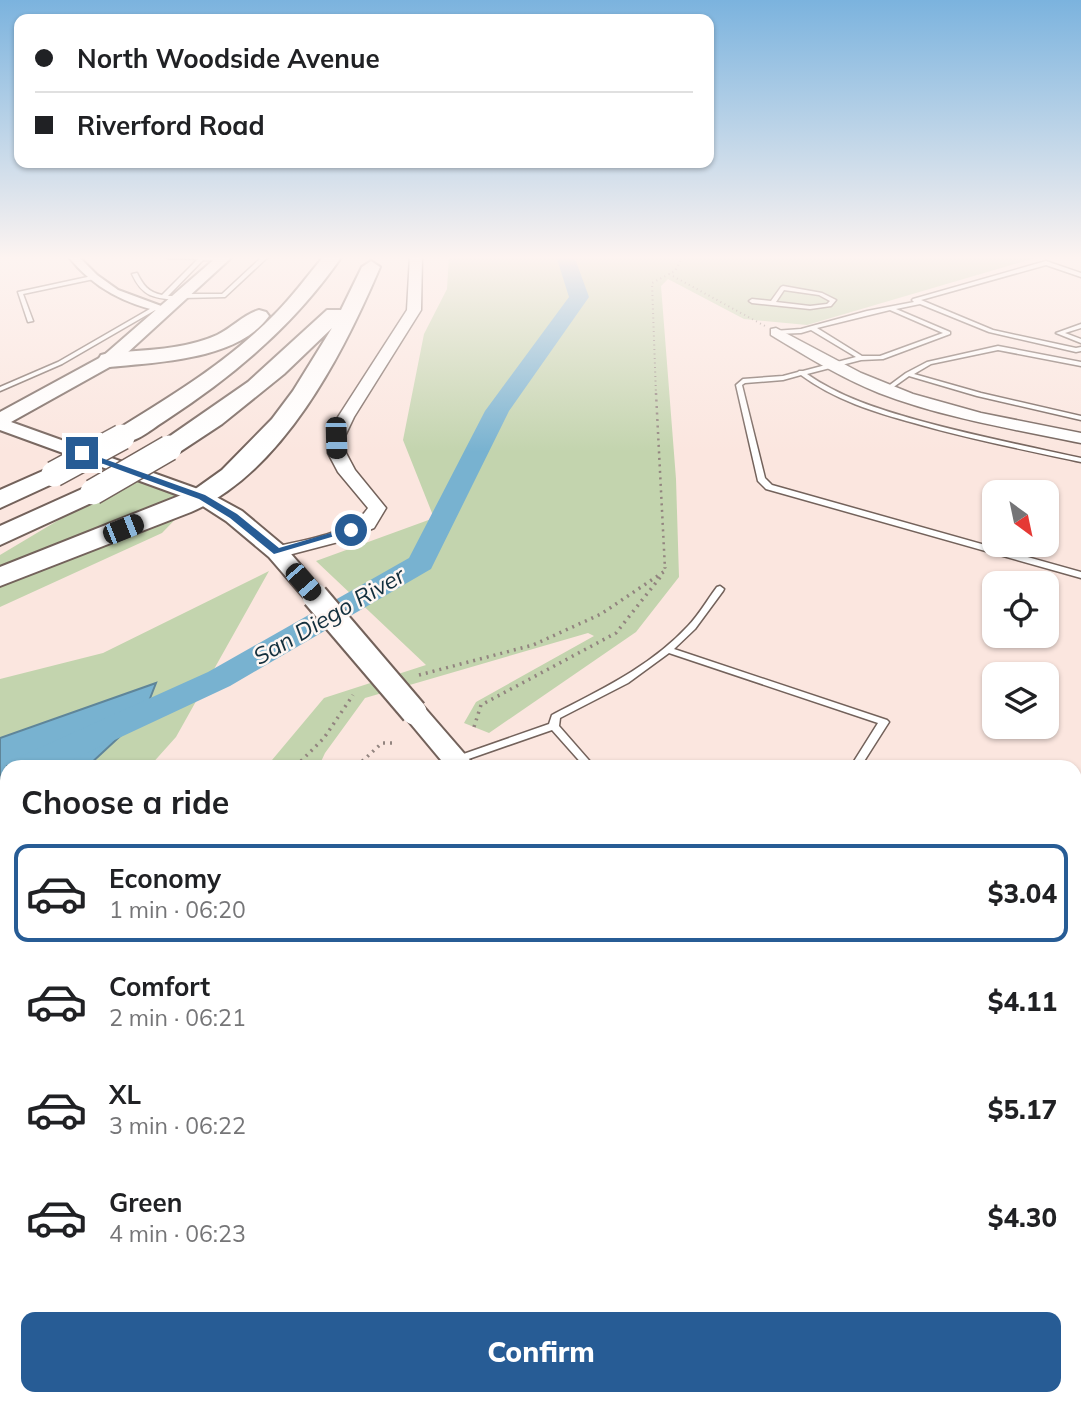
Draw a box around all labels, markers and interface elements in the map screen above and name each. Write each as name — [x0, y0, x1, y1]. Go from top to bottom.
text: North Woodside Avenue — [77, 42, 380, 75]
text: Riverford Road — [77, 109, 265, 142]
car — [325, 417, 348, 459]
route end — [66, 437, 98, 469]
north arrow — [982, 480, 1059, 556]
map controls — [982, 480, 1059, 739]
car — [100, 511, 147, 547]
route start — [335, 514, 367, 546]
car — [282, 559, 325, 605]
water label: San Diego River — [248, 560, 411, 671]
button: locate — [982, 571, 1059, 648]
button: layers — [982, 662, 1059, 739]
text: Choose a ride — [21, 782, 229, 822]
icon: car — [25, 862, 88, 925]
text: Economy — [109, 862, 221, 895]
text: $3.04 — [988, 877, 1057, 910]
text: 1 min · 06:20 — [109, 895, 246, 924]
icon: car — [25, 970, 88, 1033]
text: Comfort — [109, 970, 210, 1003]
text: $4.11 — [988, 985, 1057, 1018]
text: 2 min · 06:21 — [109, 1003, 246, 1032]
icon: car — [25, 1078, 88, 1141]
text: XL — [109, 1078, 141, 1111]
text: $5.17 — [988, 1093, 1057, 1126]
text: 3 min · 06:22 — [109, 1111, 246, 1140]
icon: car — [25, 1186, 88, 1249]
text: Green — [109, 1186, 182, 1219]
text: $4.30 — [988, 1201, 1057, 1234]
text: 4 min · 06:23 — [109, 1219, 246, 1248]
button: Confirm — [21, 1312, 1061, 1392]

